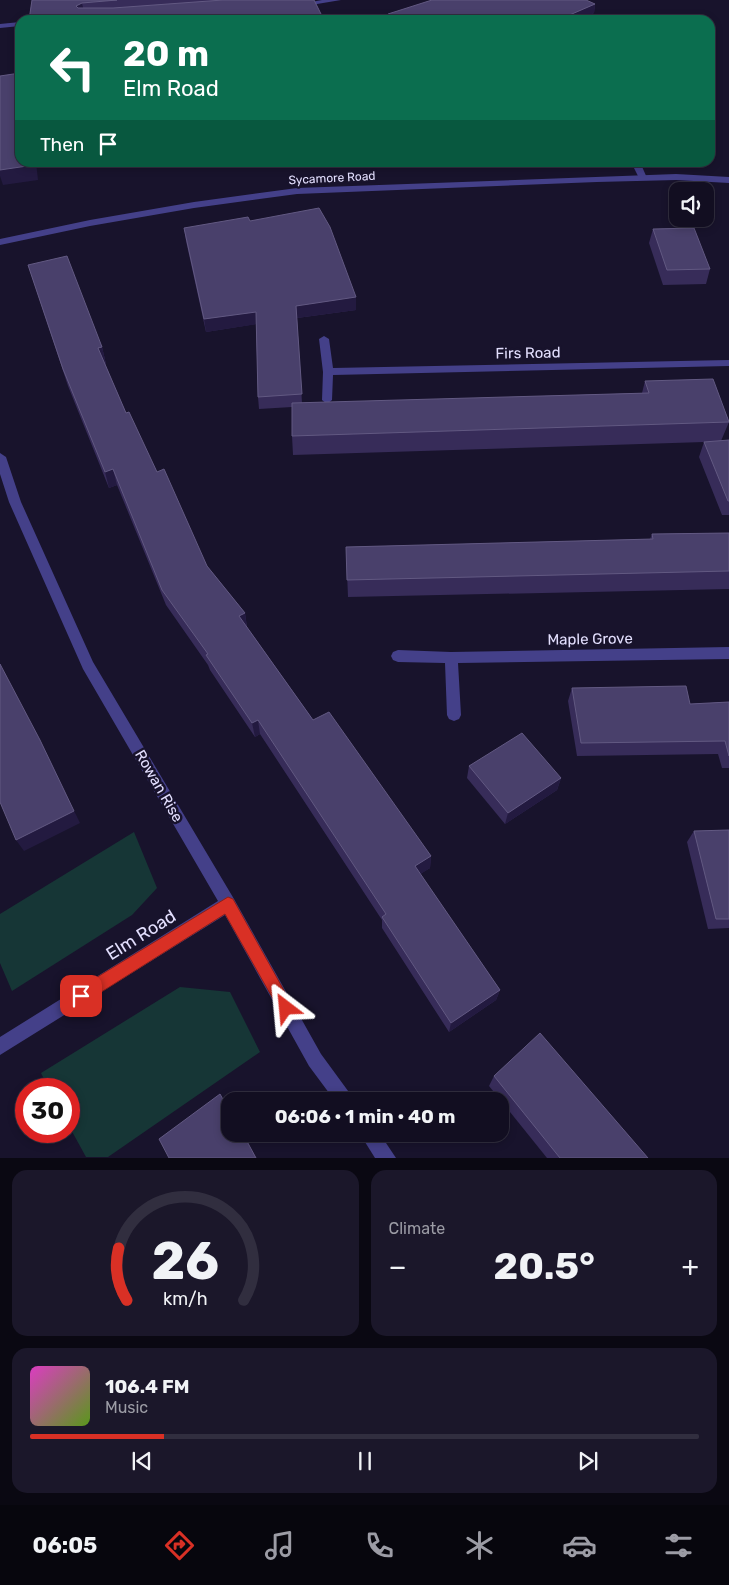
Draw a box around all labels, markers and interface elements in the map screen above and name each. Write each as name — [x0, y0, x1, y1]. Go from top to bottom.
text: 20 m — [123, 33, 209, 75]
icon: left — [40, 35, 105, 100]
text: Elm Road — [123, 75, 219, 102]
icon: arrive — [94, 130, 122, 158]
text: Then — [40, 133, 84, 156]
street label: Sycamore Road — [288, 169, 376, 187]
map controls — [669, 182, 714, 227]
button: sound — [669, 182, 714, 227]
street label: Firs Road — [495, 343, 561, 363]
street label: Maple Grove — [547, 629, 633, 649]
street label: Rowan Rise — [131, 747, 187, 825]
street label: Elm Road — [102, 905, 180, 965]
pin — [60, 975, 102, 1017]
position arrow — [259, 981, 311, 1033]
icon: arrive — [67, 982, 95, 1010]
speed limit sign: 30 — [15, 1078, 80, 1143]
text: 06:06 · 1 min · 40 m — [275, 1105, 455, 1128]
text: Climate — [389, 1219, 445, 1238]
text: 26 — [151, 1230, 219, 1292]
text: 20.5° — [494, 1243, 595, 1289]
text: − — [389, 1250, 407, 1283]
text: + — [682, 1250, 699, 1283]
text: km/h — [163, 1288, 208, 1309]
text: 106.4 FM — [105, 1375, 190, 1398]
text: Music — [105, 1398, 148, 1417]
icon: previous — [128, 1447, 156, 1475]
icon: pause — [351, 1447, 379, 1475]
icon: next — [574, 1447, 602, 1475]
icon: directions — [162, 1528, 197, 1563]
icon: music — [262, 1528, 297, 1563]
icon: phone — [362, 1528, 397, 1563]
icon: climate — [462, 1528, 497, 1563]
icon: car — [562, 1528, 597, 1563]
icon: filters — [661, 1528, 696, 1563]
text: 06:05 — [32, 1532, 97, 1559]

